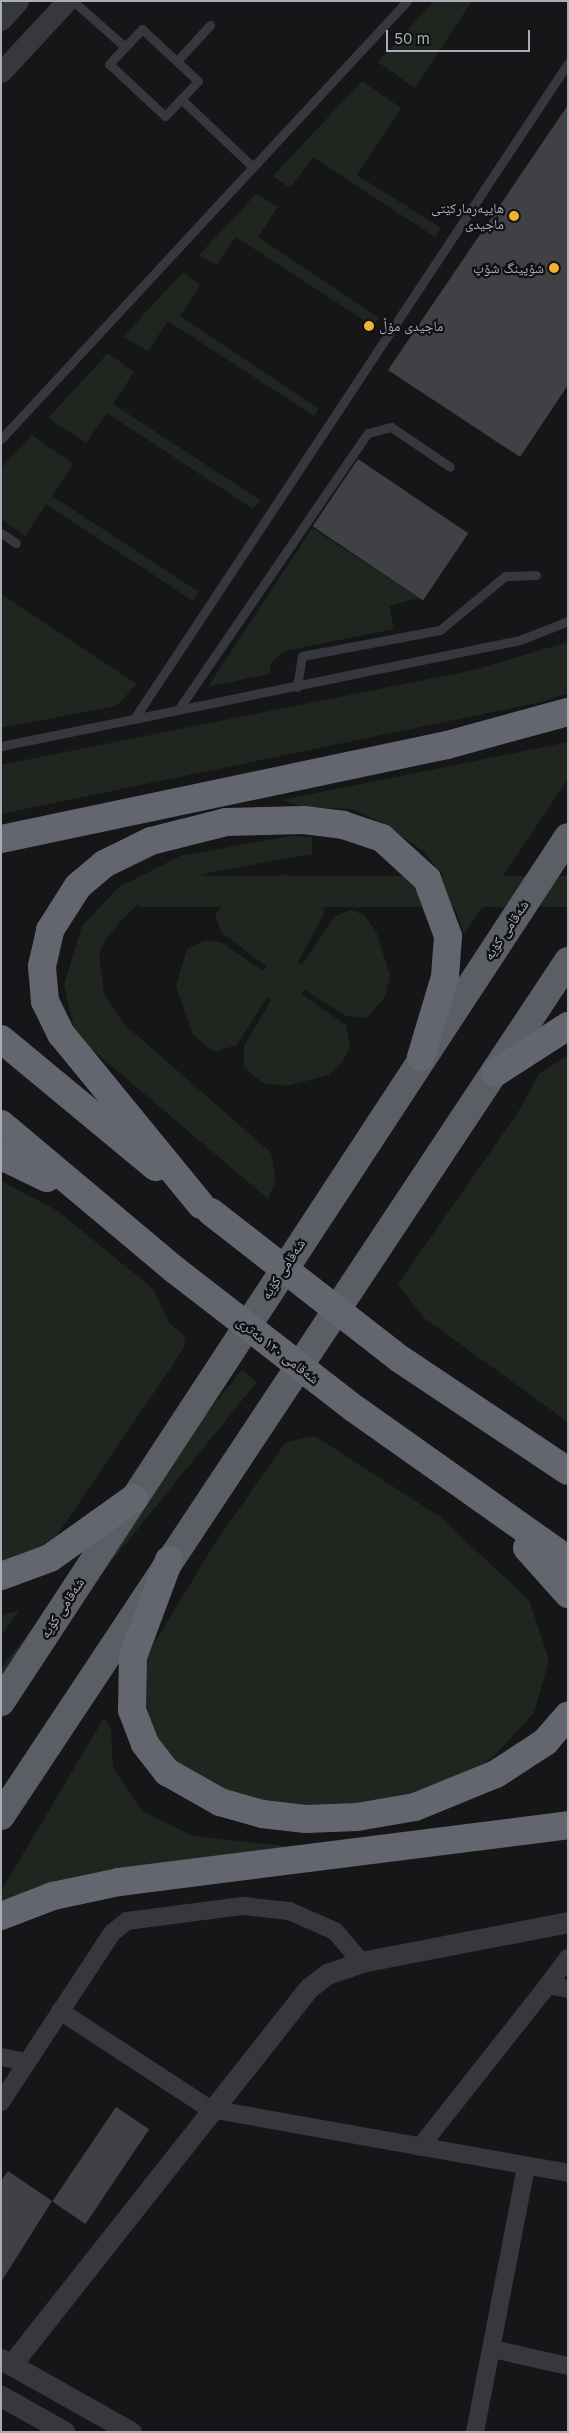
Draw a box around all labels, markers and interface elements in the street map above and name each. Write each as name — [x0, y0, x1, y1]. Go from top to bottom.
scale bar — [389, 20, 533, 52]
text: 50 m — [394, 29, 430, 48]
place label: هایپەرمارکێتی ماجیدی — [431, 200, 504, 232]
marker: هایپەرمارکێتی ماجیدی — [508, 210, 520, 222]
place label: شۆپینگ شۆپ — [473, 260, 544, 276]
marker: شۆپینگ شۆپ — [548, 262, 560, 274]
place label: ماجیدی مۆڵ — [379, 318, 443, 334]
marker: ماجیدی مۆڵ — [363, 320, 375, 332]
street label: شەقامی کۆیە — [480, 897, 532, 963]
street label: شەقامی کۆیە — [257, 1236, 309, 1302]
street label: شەقامی ١٢٠ مەتری — [234, 1313, 322, 1387]
street label: شەقامی کۆیە — [36, 1575, 88, 1641]

